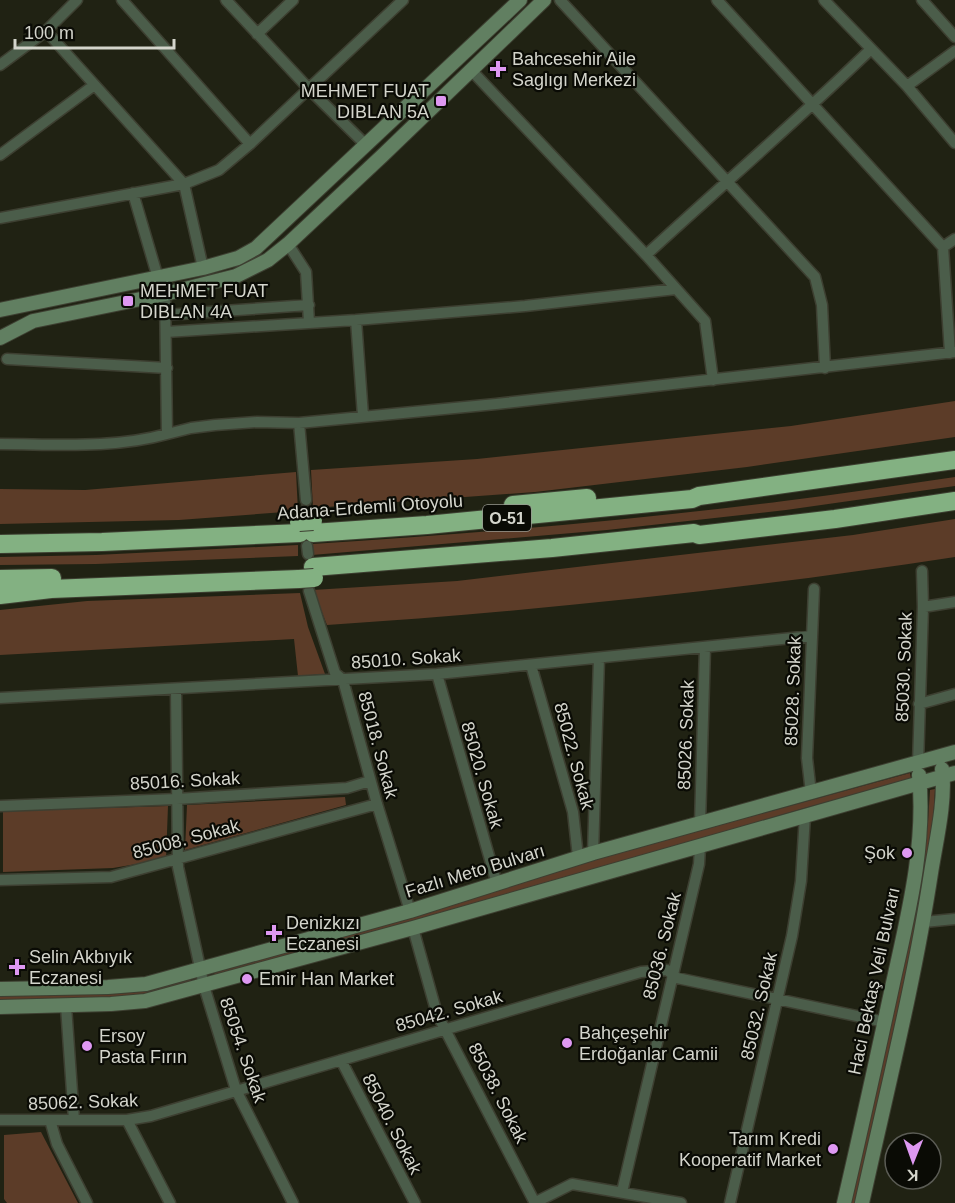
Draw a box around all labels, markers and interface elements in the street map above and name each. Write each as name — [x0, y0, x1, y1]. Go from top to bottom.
scale bar — [15, 12, 174, 50]
text: 100 m — [24, 23, 74, 43]
place label: Bahcesehir Aile Saglıgı Merkezi — [512, 49, 636, 90]
marker: Bahcesehir Aile Saglıgı Merkezi — [489, 60, 507, 78]
place label: MEHMET FUAT DIBLAN 5A — [301, 81, 429, 122]
marker: MEHMET FUAT DIBLAN 5A — [434, 94, 448, 108]
place label: MEHMET FUAT DIBLAN 4A — [140, 281, 268, 322]
marker: MEHMET FUAT DIBLAN 4A — [121, 294, 135, 308]
street label: Adana-Erdemli Otoyolu — [276, 491, 464, 523]
road number: O-51 — [483, 505, 531, 531]
street label: 85030. Sokak — [892, 611, 916, 722]
street label: 85028. Sokak — [781, 635, 805, 746]
street label: 85010. Sokak — [350, 645, 463, 673]
street label: 85026. Sokak — [674, 679, 698, 790]
street label: 85018. Sokak — [354, 689, 402, 802]
street label: 85022. Sokak — [550, 700, 598, 813]
street label: 85020. Sokak — [457, 719, 507, 832]
street label: 85016. Sokak — [130, 768, 241, 794]
street label: 85008. Sokak — [130, 815, 243, 863]
street label: Fazlı Meto Bulvarı — [403, 840, 547, 902]
place label: Şok — [864, 843, 896, 863]
marker: Şok — [900, 846, 914, 860]
street label: Haci Bektaş Veli Bulvarı — [844, 885, 904, 1077]
street label: 85036. Sokak — [639, 889, 685, 1002]
place label: Denizkızı Eczanesi — [286, 913, 360, 954]
marker: Denizkızı Eczanesi — [267, 926, 281, 940]
place label: Selin Akbıyık Eczanesi — [29, 947, 133, 988]
street label: 85032. Sokak — [737, 949, 781, 1062]
marker: Selin Akbıyık Eczanesi — [10, 960, 24, 974]
place label: Emir Han Market — [259, 969, 394, 989]
marker: Emir Han Market — [240, 972, 254, 986]
street label: 85042. Sokak — [393, 986, 506, 1036]
street label: 85054. Sokak — [216, 995, 271, 1106]
place label: Bahçeşehir Erdoğanlar Camii — [579, 1023, 718, 1064]
place label: Ersoy Pasta Fırın — [99, 1026, 187, 1067]
marker: Bahçeşehir Erdoğanlar Camii — [560, 1036, 574, 1050]
marker: Ersoy Pasta Fırın — [80, 1039, 94, 1053]
street label: 85038. Sokak — [464, 1039, 532, 1147]
street label: 85040. Sokak — [358, 1070, 426, 1178]
street label: 85062. Sokak — [28, 1090, 139, 1114]
place label: Tarım Kredi Kooperatif Market — [679, 1129, 821, 1170]
north arrow — [883, 1131, 943, 1191]
marker: Tarım Kredi Kooperatif Market — [826, 1142, 840, 1156]
text: K — [906, 1167, 919, 1184]

